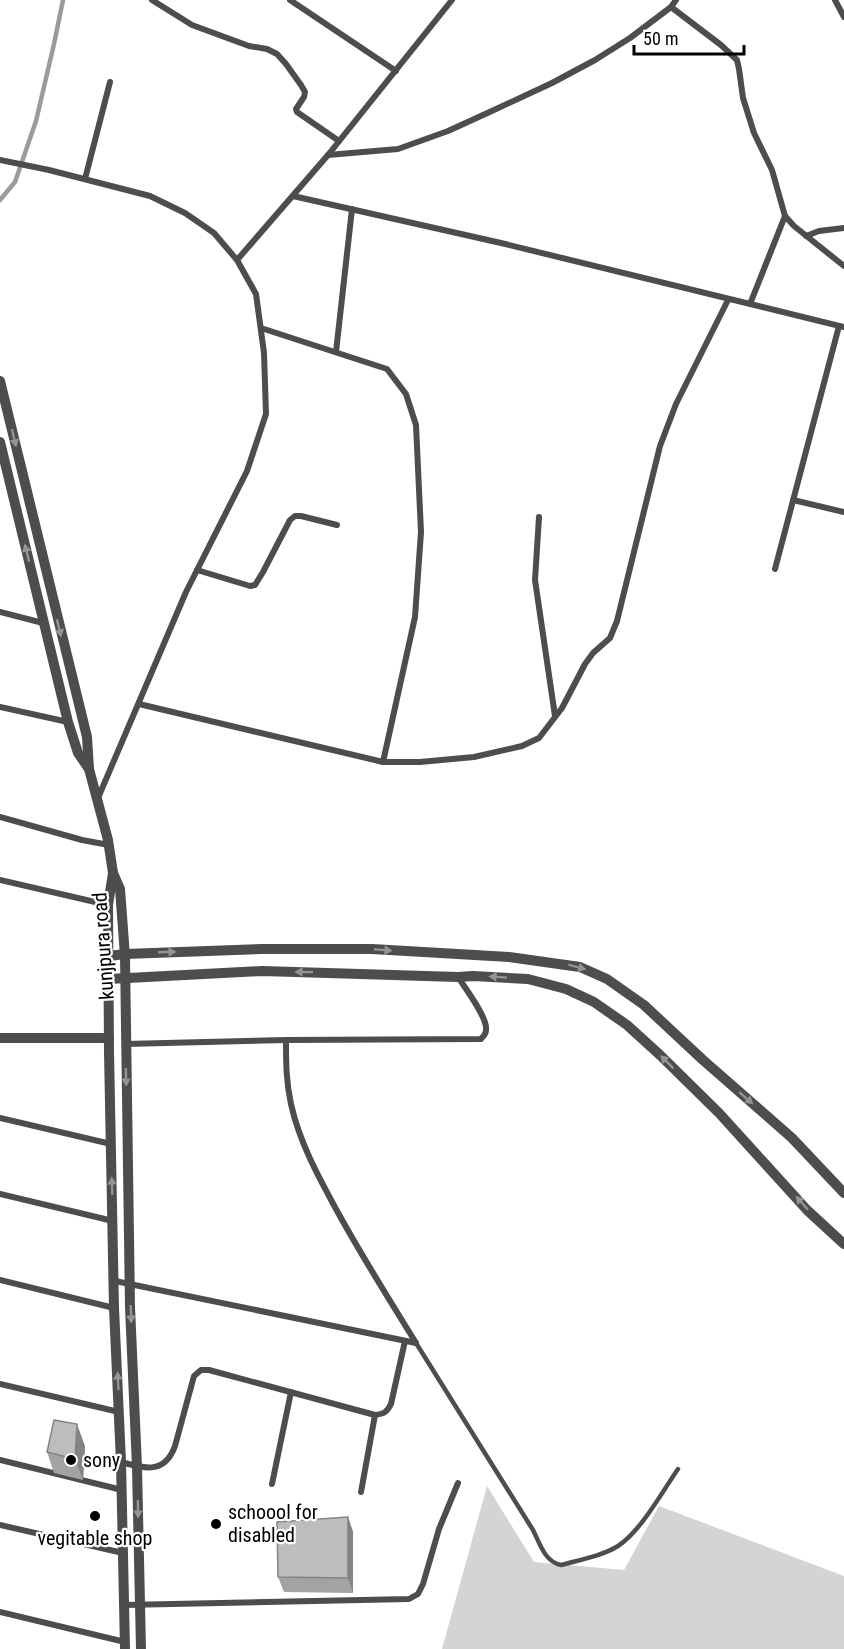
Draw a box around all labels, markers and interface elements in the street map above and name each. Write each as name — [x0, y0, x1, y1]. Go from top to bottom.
scale bar — [634, 18, 744, 56]
text: 50 m — [643, 28, 678, 49]
one-way arrow — [9, 429, 19, 447]
one-way arrow — [21, 543, 31, 562]
one-way arrow — [55, 619, 65, 637]
street label: kunjpura road — [87, 891, 119, 1001]
one-way arrow — [374, 945, 393, 954]
one-way arrow — [158, 948, 177, 957]
one-way arrow — [568, 963, 586, 973]
one-way arrow — [294, 968, 313, 977]
one-way arrow — [489, 973, 508, 982]
one-way arrow — [661, 1056, 675, 1070]
one-way arrow — [121, 1067, 131, 1086]
one-way arrow — [738, 1091, 753, 1104]
one-way arrow — [108, 1176, 117, 1195]
one-way arrow — [795, 1196, 809, 1211]
one-way arrow — [126, 1304, 135, 1323]
one-way arrow — [113, 1371, 122, 1390]
place label: sony — [83, 1448, 120, 1472]
marker: sony — [64, 1453, 78, 1467]
one-way arrow — [133, 1499, 143, 1518]
place label: schoool for disabled — [228, 1500, 318, 1547]
marker: vegitable shop — [88, 1509, 102, 1523]
marker: schoool for disabled — [209, 1517, 223, 1531]
place label: vegitable shop — [38, 1526, 152, 1550]

